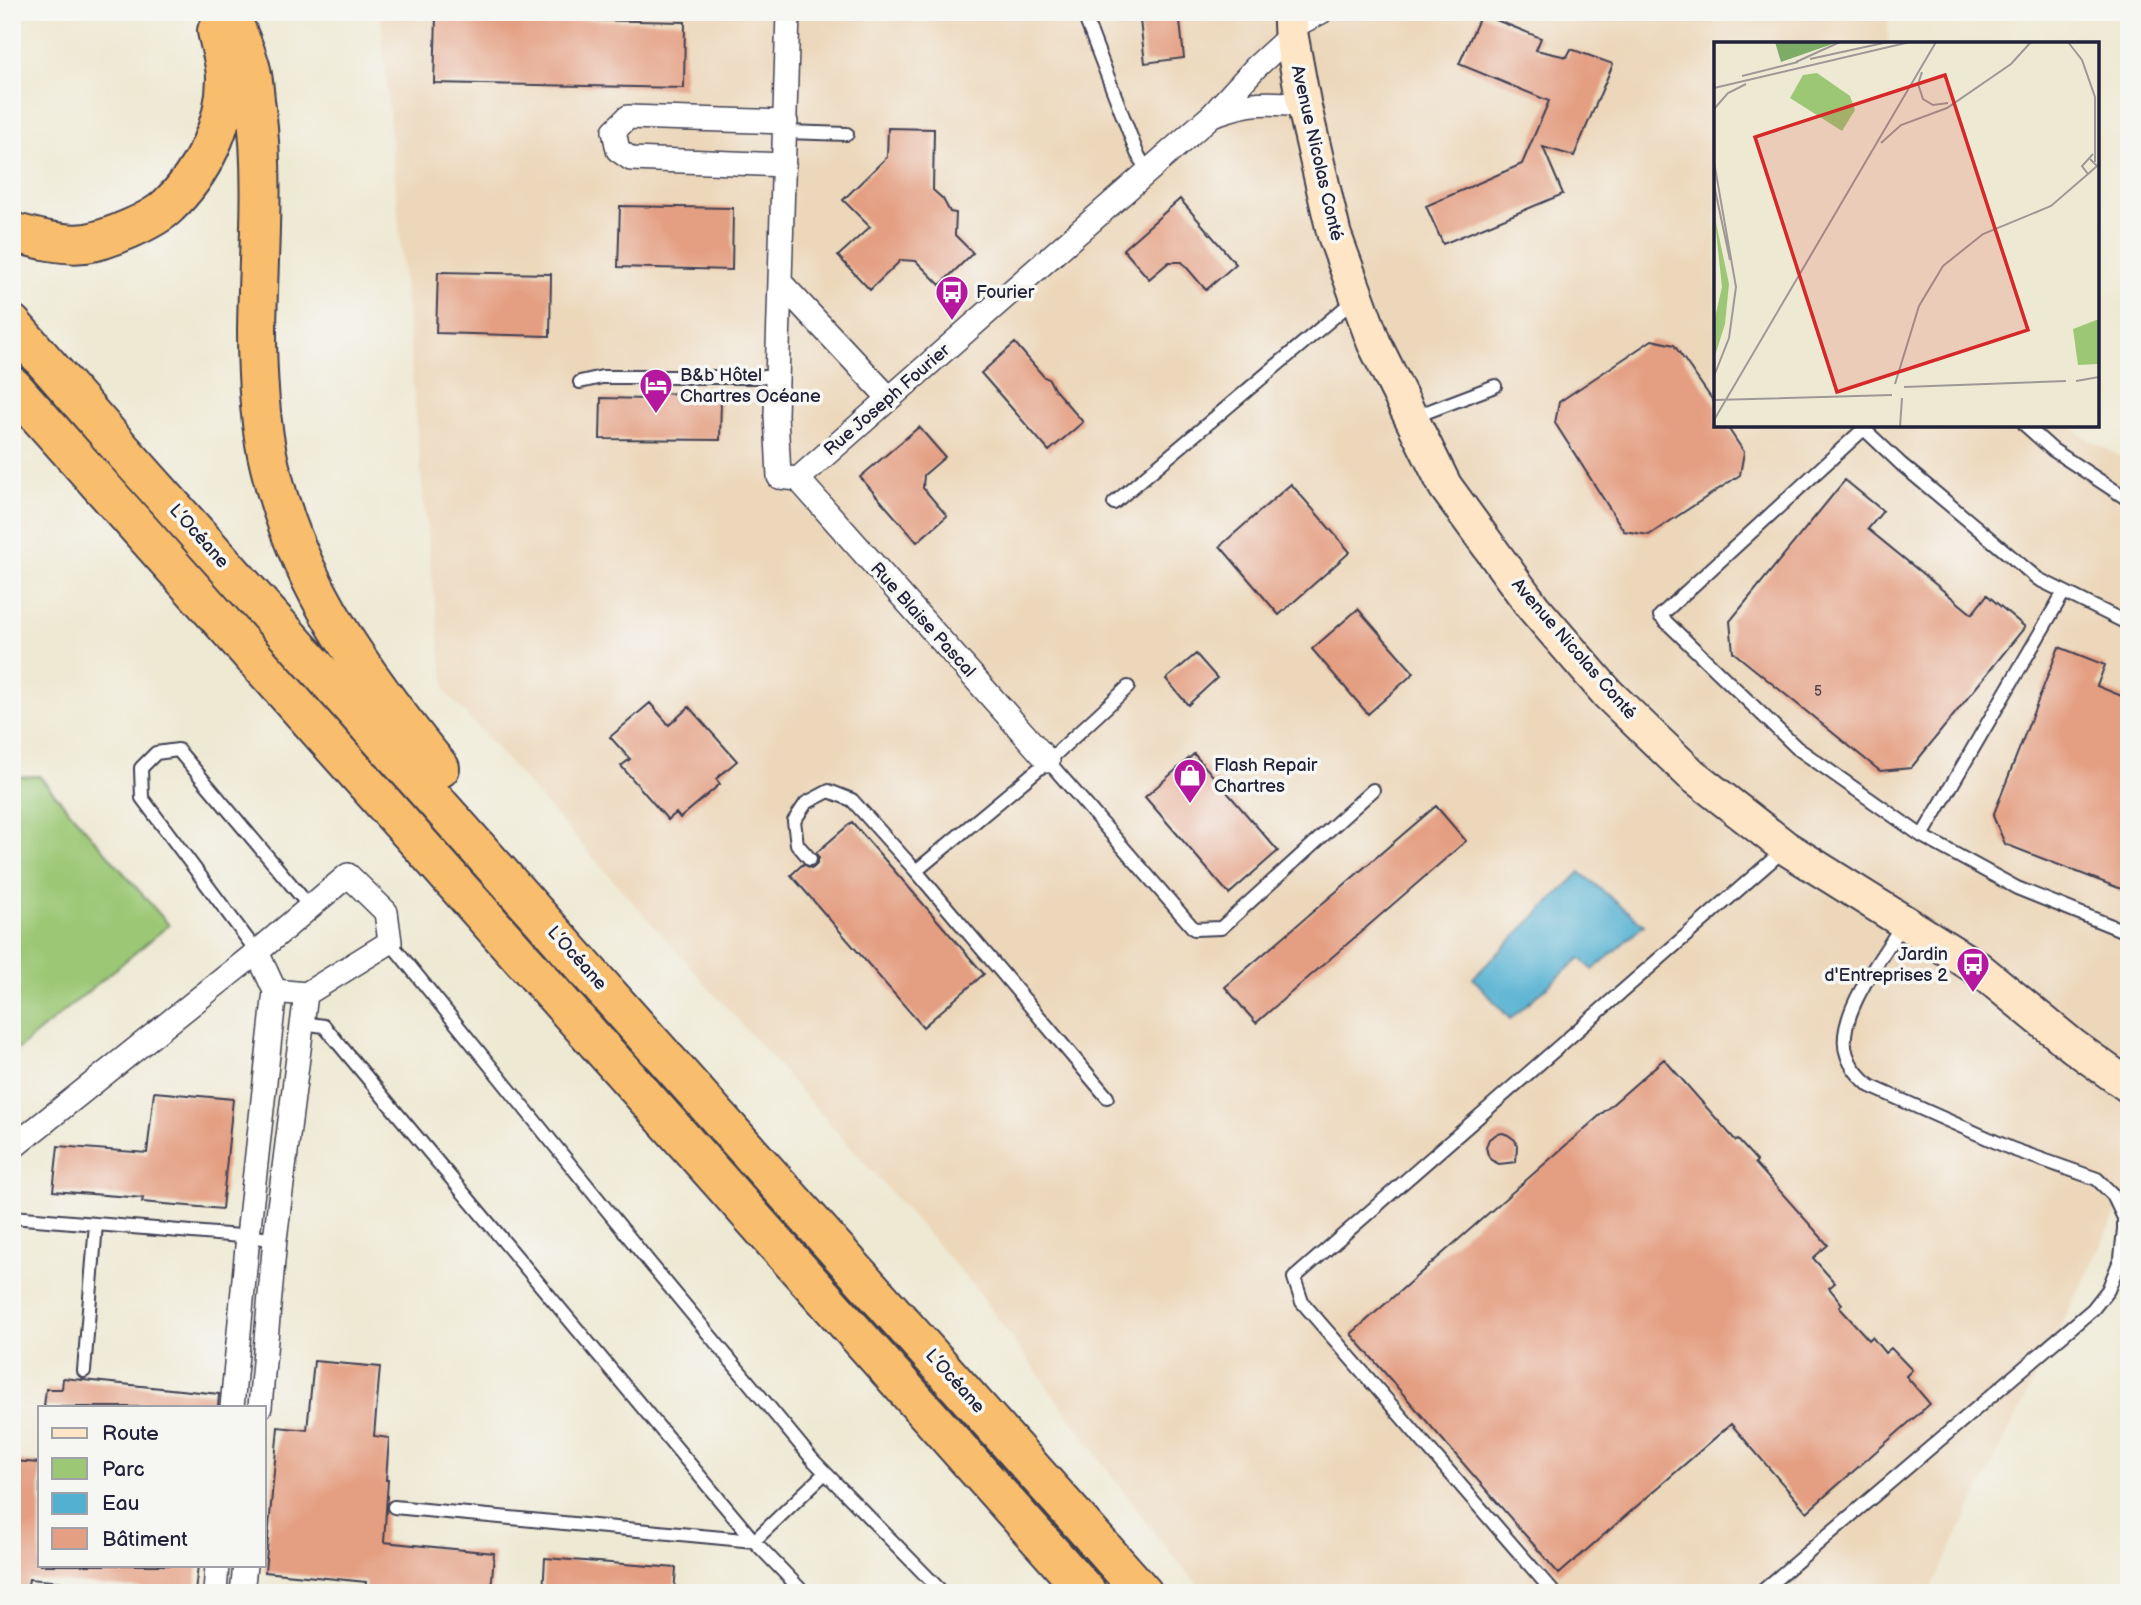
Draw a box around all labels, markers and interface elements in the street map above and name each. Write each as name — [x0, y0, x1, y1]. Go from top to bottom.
inset map — [1714, 42, 2099, 427]
street label: Avenue Nicolas Conté — [1287, 63, 1347, 243]
bus stop icon: Fourier — [933, 273, 971, 322]
place label: Fourier — [976, 282, 1035, 303]
street label: Rue Joseph Fourier — [820, 339, 955, 460]
place label: B&b Hôtel Chartres Océane — [680, 365, 821, 407]
hotel icon: B&b Hôtel Chartres Océane — [637, 366, 675, 415]
street label: L’Océane — [165, 500, 233, 572]
street label: Rue Blaise Pascal — [866, 558, 980, 682]
street label: Avenue Nicolas Conté — [1507, 574, 1641, 724]
house number: 5 — [1814, 683, 1822, 700]
place label: Flash Repair Chartres — [1214, 755, 1318, 797]
shop icon: Flash Repair Chartres — [1171, 756, 1209, 805]
street label: L’Océane — [543, 922, 611, 994]
place label: Jardin d'Entreprises 2 — [1824, 944, 1948, 986]
bus stop icon: Jardin d'Entreprises 2 — [1954, 945, 1992, 994]
street label: L’Océane — [921, 1345, 989, 1417]
legend — [38, 1406, 266, 1566]
text: Route — [102, 1421, 159, 1446]
text: Parc — [102, 1457, 145, 1482]
text: Eau — [102, 1491, 139, 1516]
text: Bâtiment — [102, 1527, 188, 1552]

